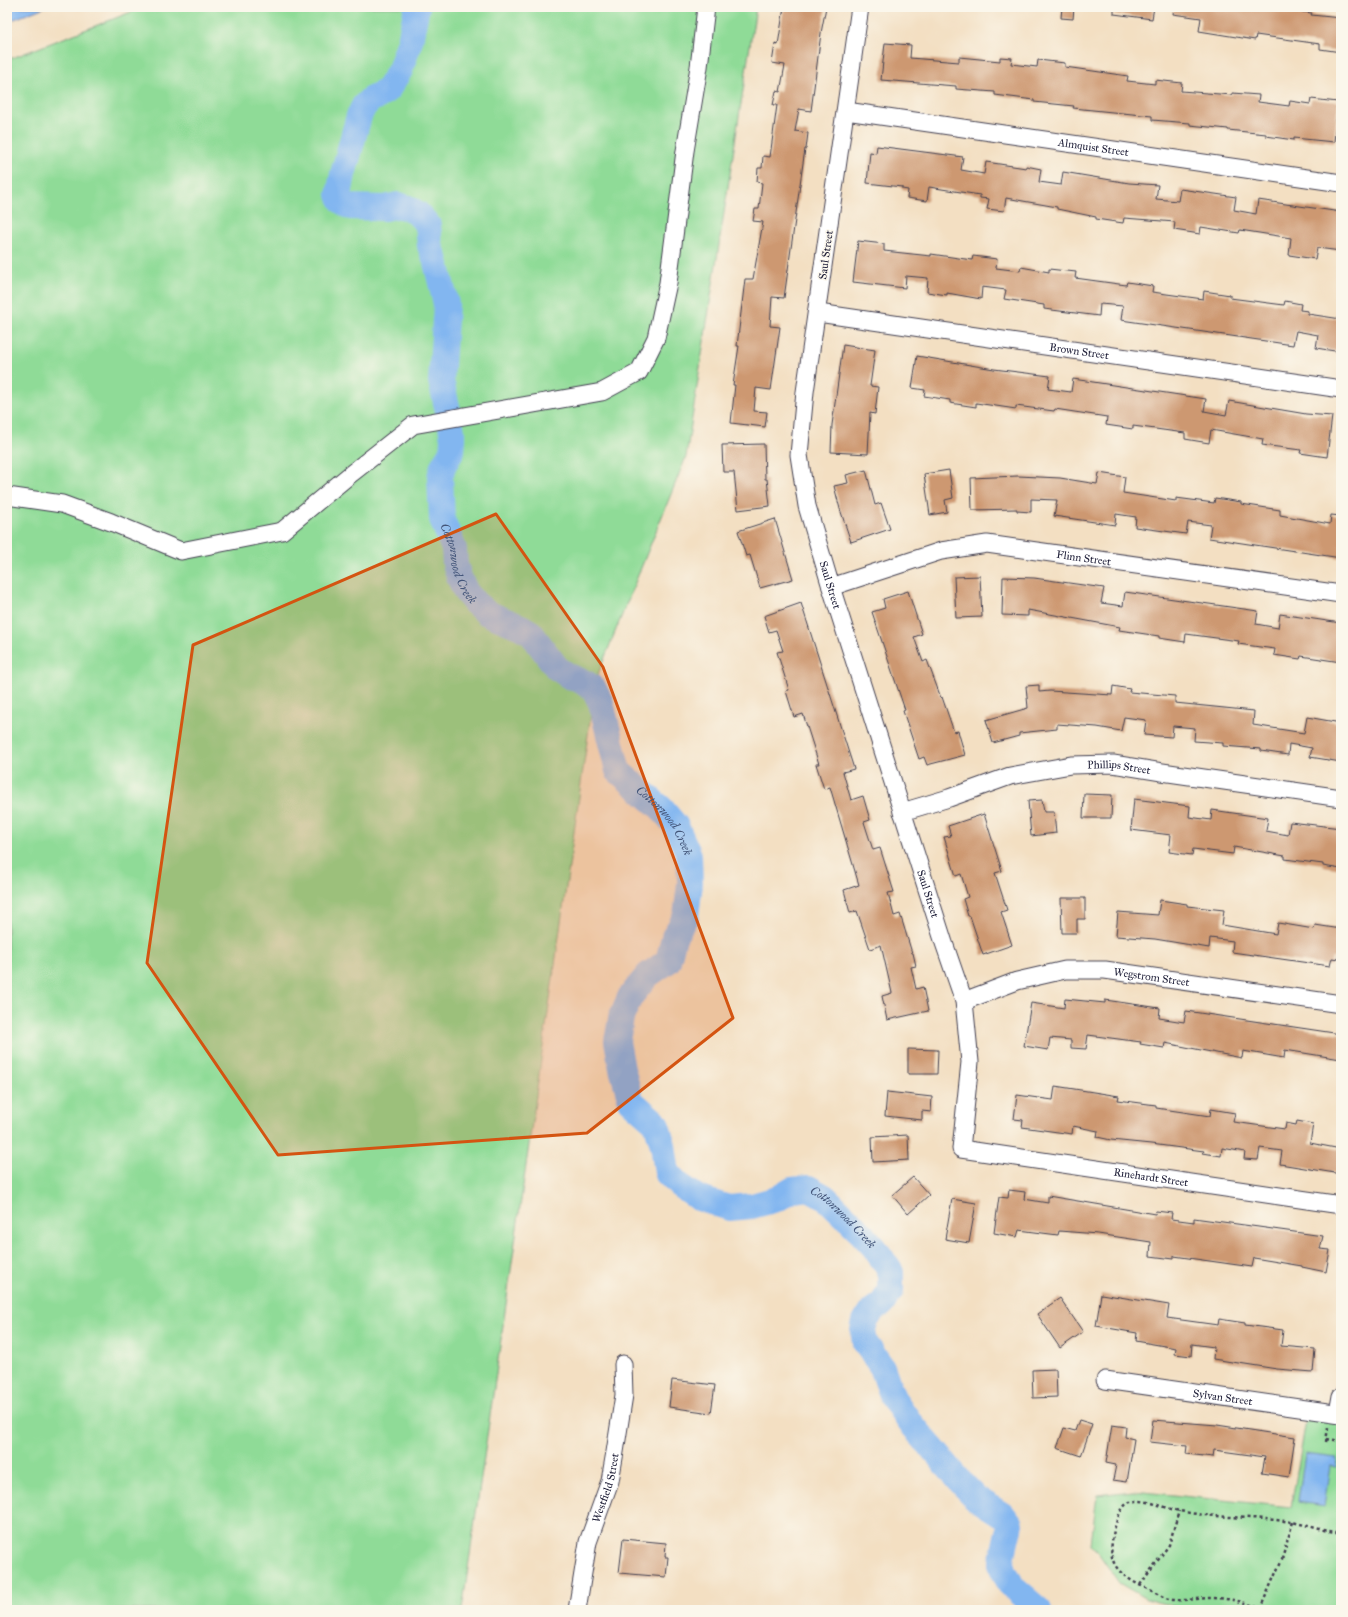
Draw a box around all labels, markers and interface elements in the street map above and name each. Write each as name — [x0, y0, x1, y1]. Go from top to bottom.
street label: Almquist Street — [1056, 135, 1130, 159]
street label: Saul Street — [816, 229, 836, 280]
street label: Brown Street — [1049, 340, 1110, 362]
water label: Cottonwood Creek — [437, 521, 480, 607]
street label: Flinn Street — [1056, 547, 1112, 568]
street label: Saul Street — [817, 559, 844, 611]
street label: Phillips Street — [1087, 757, 1152, 777]
water label: Cottonwood Creek — [633, 783, 696, 858]
street label: Saul Street — [915, 868, 942, 919]
street label: Wegstrom Street — [1113, 965, 1190, 989]
street label: Rinehardt Street — [1113, 1165, 1189, 1189]
water label: Cottonwood Creek — [808, 1183, 879, 1252]
street label: Sylvan Street — [1192, 1386, 1253, 1408]
street label: Westfield Street — [589, 1452, 621, 1524]

